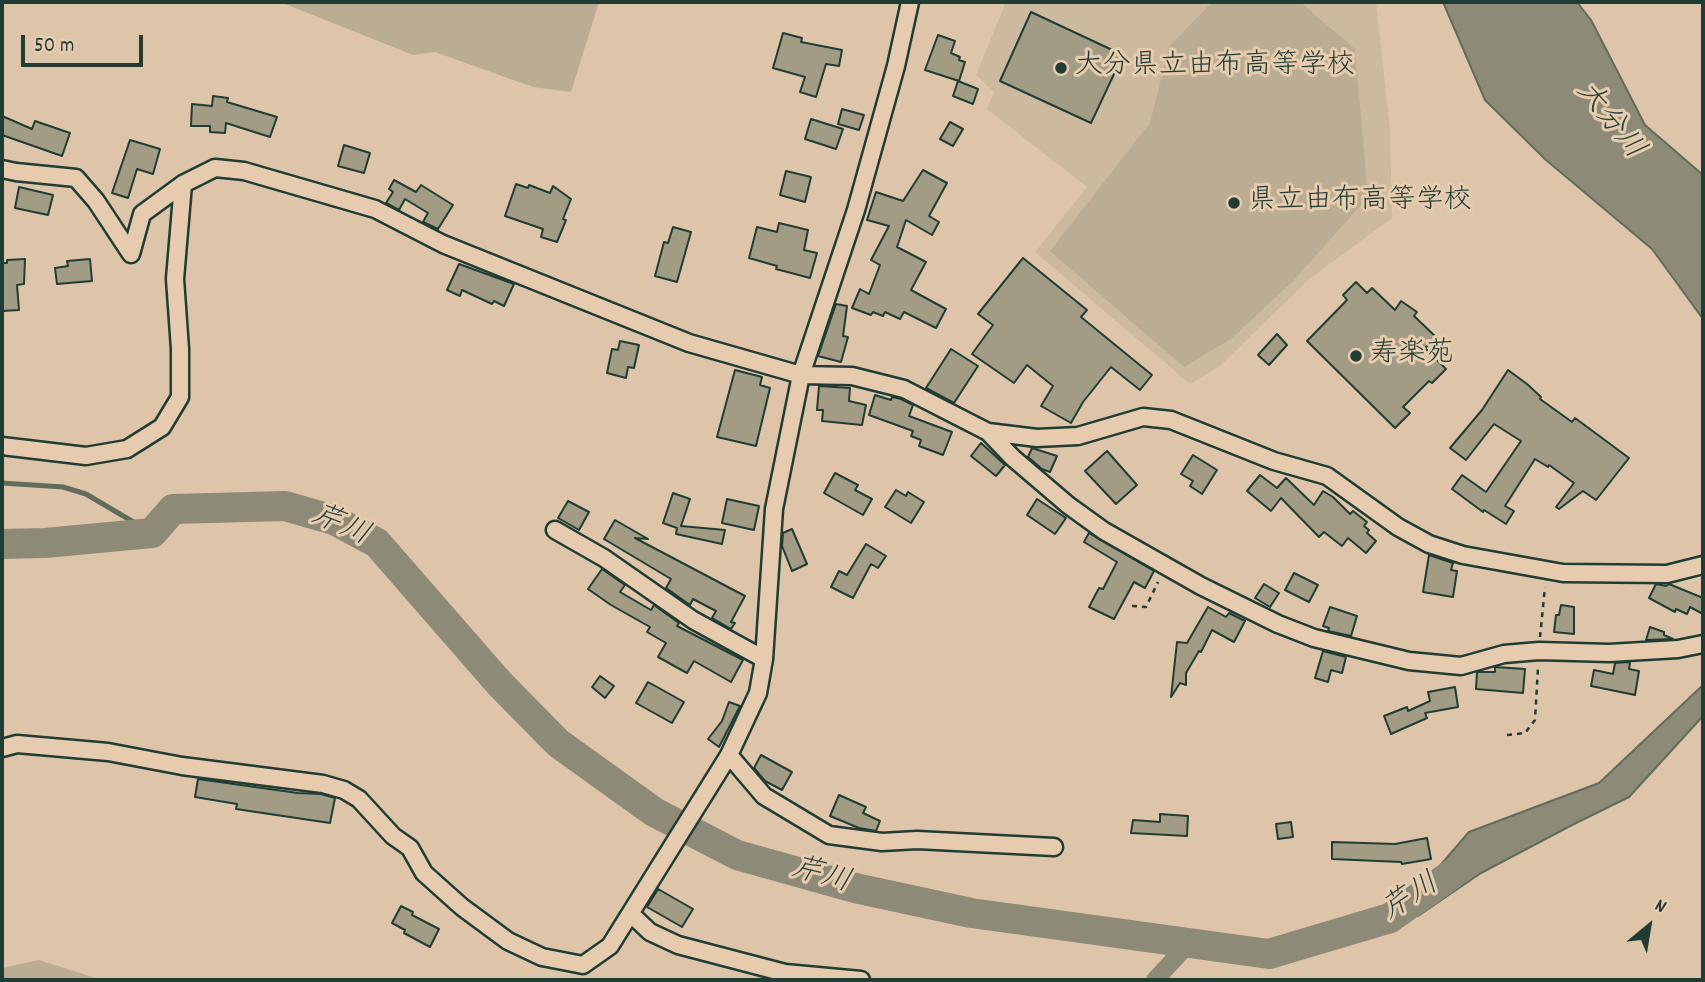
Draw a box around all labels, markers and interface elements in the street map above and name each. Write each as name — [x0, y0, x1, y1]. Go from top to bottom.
scale bar — [24, 21, 147, 65]
text: 50 m — [34, 32, 74, 62]
place label: 大分県立由布高等学校 — [1075, 51, 1355, 85]
marker: 大分県立由布高等学校 — [1053, 60, 1069, 76]
water label: 大分川 — [1566, 76, 1650, 168]
place label: 県立由布高等学校 — [1248, 186, 1472, 220]
marker: 県立由布高等学校 — [1226, 195, 1242, 211]
place label: 寿楽苑 — [1370, 339, 1454, 373]
marker: 寿楽苑 — [1348, 348, 1364, 364]
water label: 芹川 — [305, 499, 375, 557]
water label: 芹川 — [787, 852, 855, 904]
water label: 芹川 — [1377, 868, 1447, 930]
north arrow — [1614, 891, 1684, 961]
text: N — [1649, 893, 1671, 921]

